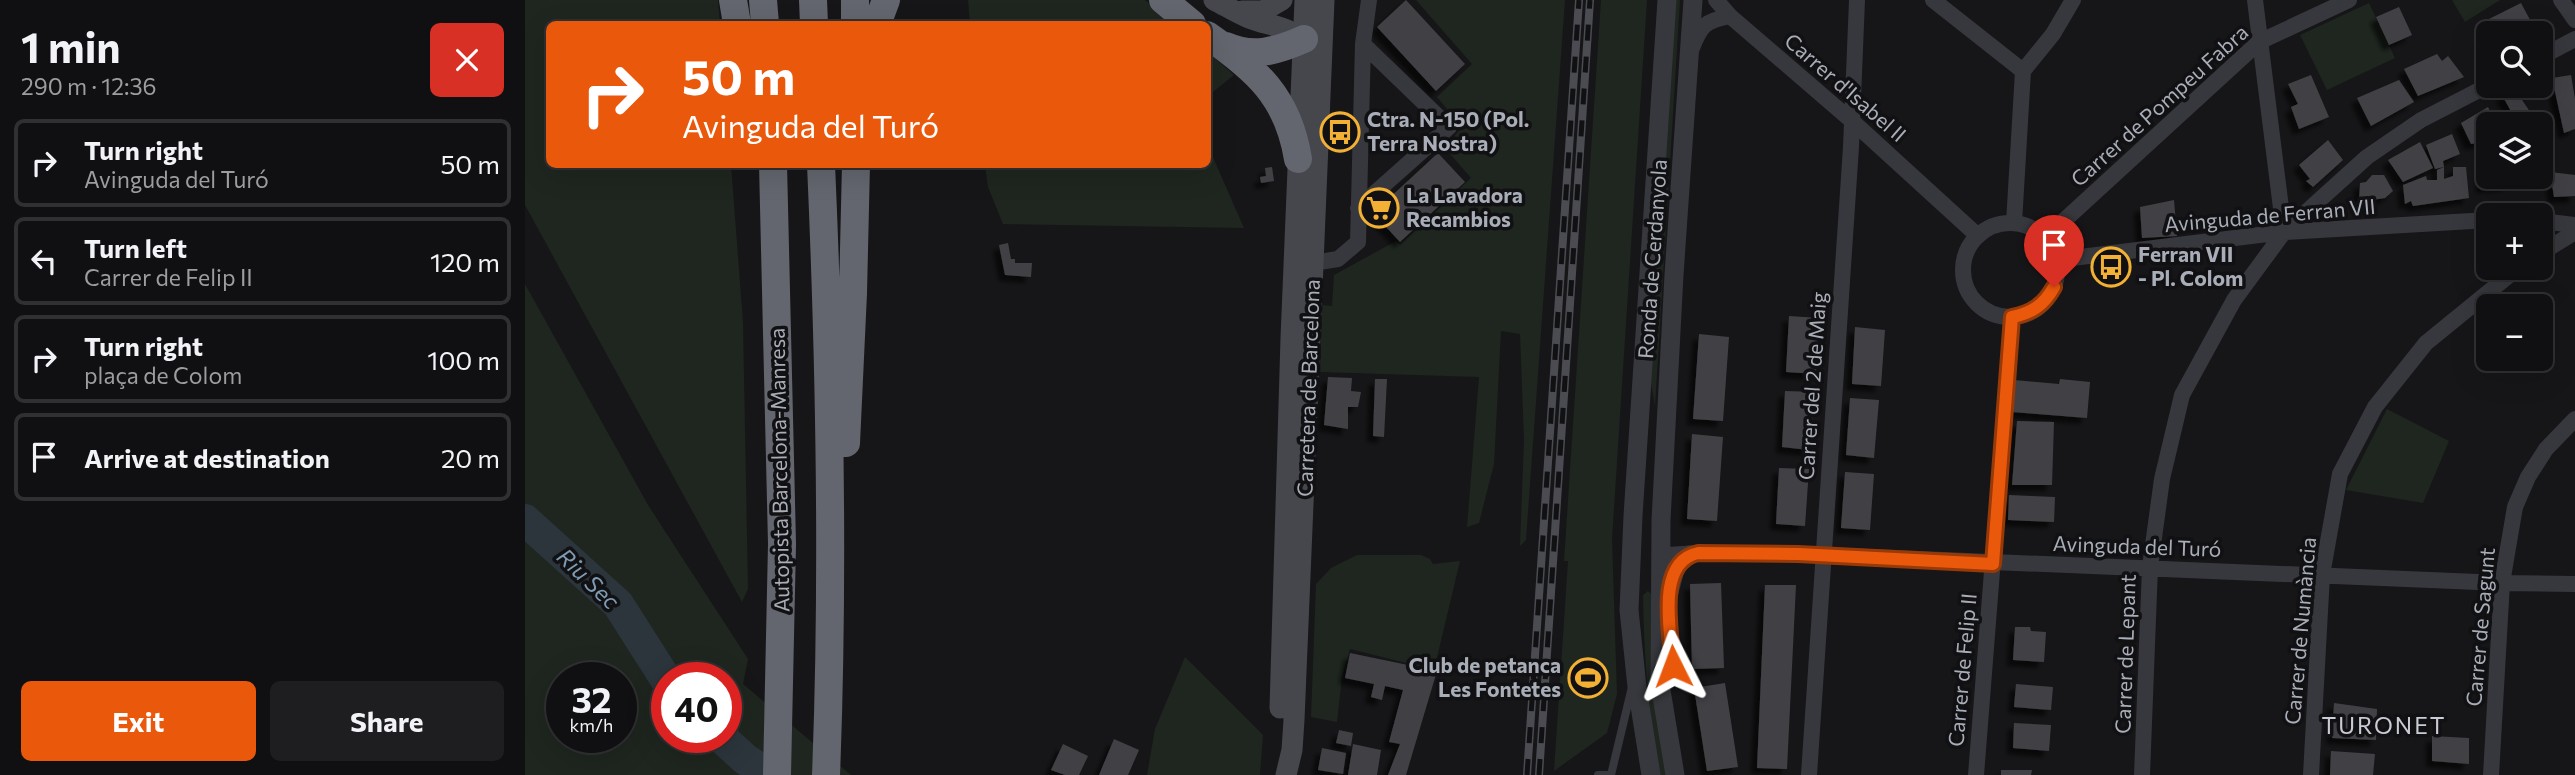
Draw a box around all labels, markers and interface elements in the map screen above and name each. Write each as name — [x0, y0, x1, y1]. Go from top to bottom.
street label: Carrer de Pompeu Fabra — [2065, 19, 2253, 191]
text: 1 min — [21, 20, 121, 72]
map controls — [2476, 21, 2553, 371]
button: search — [2476, 21, 2553, 98]
button: close — [430, 23, 504, 97]
street label: Carrer d'Isabel II — [1780, 27, 1912, 146]
text: 50 m — [682, 45, 795, 105]
icon: right — [567, 49, 658, 140]
text: 290 m · 12:36 — [21, 72, 156, 100]
text: Avinguda del Turó — [682, 105, 939, 145]
place label: Ctra. N-150 (Pol. Terra Nostra) — [1367, 106, 1529, 155]
bus stop icon: Ctra. N-150 (Pol. Terra Nostra) — [1319, 111, 1361, 153]
button: layers — [2476, 112, 2553, 189]
text: Turn right — [84, 134, 203, 165]
icon: right — [25, 144, 63, 182]
text: 50 m — [440, 148, 500, 179]
street label: Ronda de Cerdanyola — [1632, 158, 1671, 360]
text: Avinguda del Turó — [84, 165, 269, 193]
place label: La Lavadora Recambios — [1406, 182, 1523, 231]
supermarket icon: La Lavadora Recambios — [1358, 187, 1400, 229]
street label: Avinguda de Ferran VII — [2163, 193, 2376, 236]
button: + — [2476, 203, 2553, 280]
pin — [2024, 215, 2084, 287]
icon: arrive — [2035, 226, 2073, 264]
text: Turn left — [84, 232, 187, 263]
place label: Ferran VII - Pl. Colom — [2138, 241, 2243, 290]
icon: left — [25, 242, 63, 280]
text: 120 m — [430, 246, 500, 277]
bus stop icon: Ferran VII - Pl. Colom — [2090, 246, 2132, 288]
text: Carrer de Felip II — [84, 263, 253, 291]
street label: Carretera de Barcelona — [1291, 279, 1324, 497]
street label: Carrer del 2 de Maig — [1792, 291, 1831, 481]
button: − — [2476, 294, 2553, 371]
street label: Autopista Barcelona-Manresa — [764, 328, 793, 612]
text: Turn right — [84, 330, 203, 361]
icon: right — [25, 340, 63, 378]
text: 100 m — [427, 344, 500, 375]
text: plaça de Colom — [84, 361, 242, 389]
icon: arrive — [25, 438, 63, 476]
text: Arrive at destination — [84, 442, 330, 473]
text: 20 m — [441, 442, 500, 473]
street label: Avinguda del Turó — [2052, 530, 2222, 561]
street label: Carrer de Numància — [2279, 536, 2320, 726]
water label: Riu Sec — [552, 542, 626, 615]
street label: Carrer de Sagunt — [2460, 546, 2499, 707]
street label: Carrer de Lepant — [2109, 574, 2140, 734]
street label: Carrer de Felip II — [1942, 592, 1981, 748]
position arrow — [1636, 629, 1710, 703]
place label: Club de petanca Les Fontetes — [1408, 652, 1561, 701]
sports icon: Club de petanca Les Fontetes — [1567, 657, 1609, 699]
speed limit sign: 40 — [651, 662, 742, 753]
text: 32 — [571, 677, 612, 720]
button: Exit — [21, 681, 256, 761]
button: Share — [270, 681, 504, 761]
district label: TURONET — [2321, 711, 2447, 739]
text: km/h — [570, 714, 613, 736]

